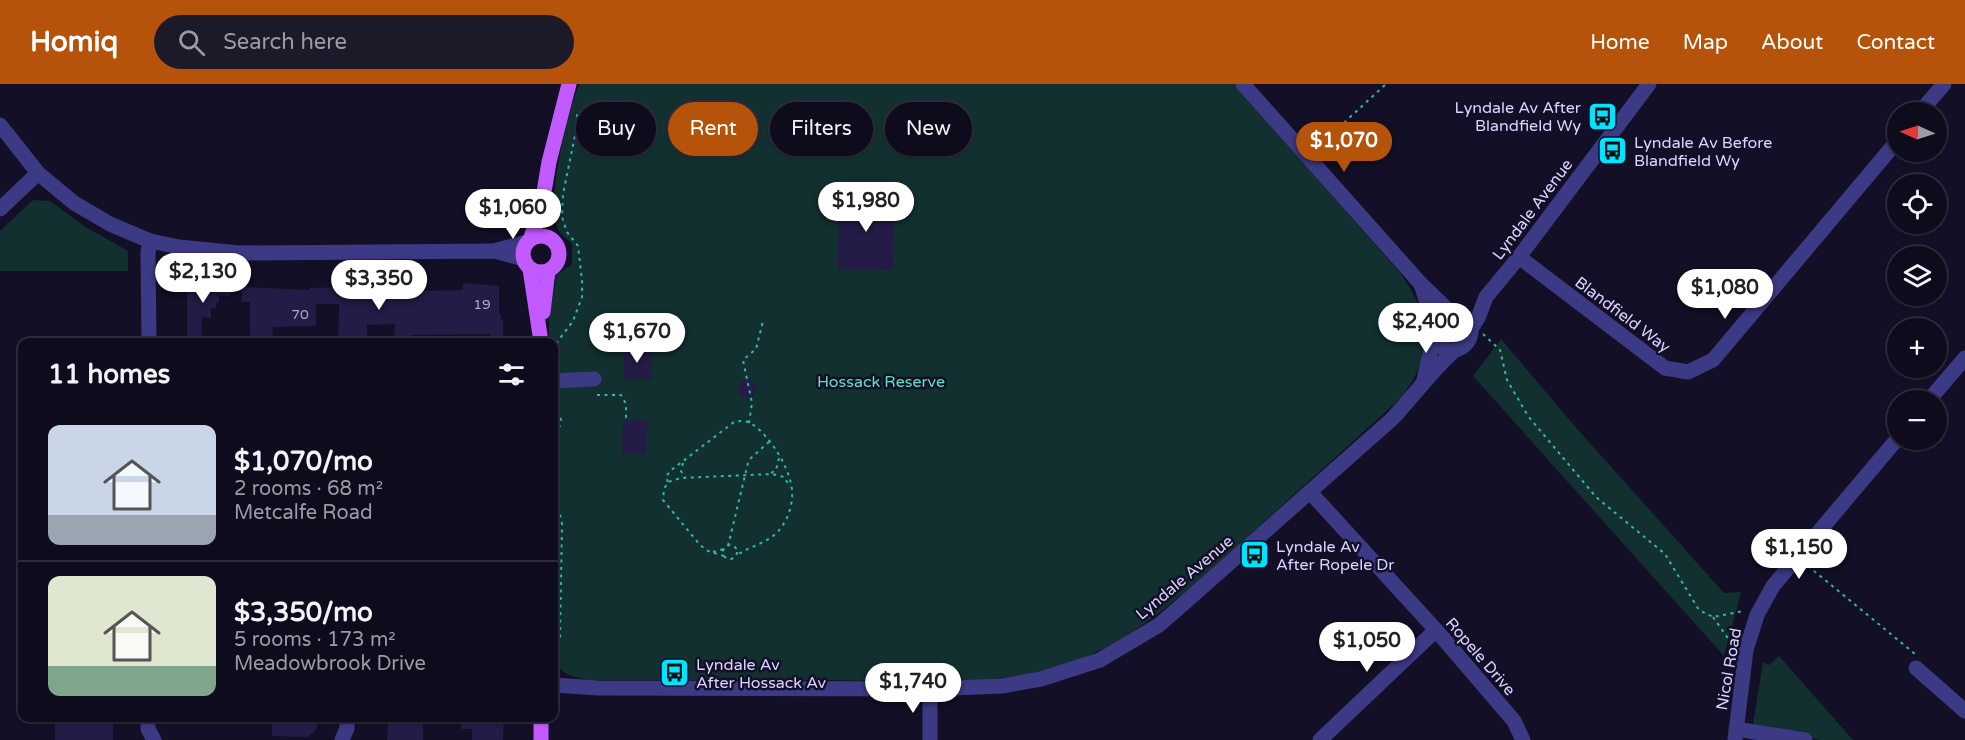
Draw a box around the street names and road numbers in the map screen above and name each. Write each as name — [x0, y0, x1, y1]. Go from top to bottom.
street label: Lyndale Avenue — [1488, 155, 1577, 264]
street label: Blandfield Way — [1571, 272, 1674, 357]
street label: Lyndale Avenue — [1132, 531, 1237, 624]
street label: Ropele Drive — [1441, 614, 1520, 700]
street label: Nicol Road — [1712, 626, 1746, 712]

